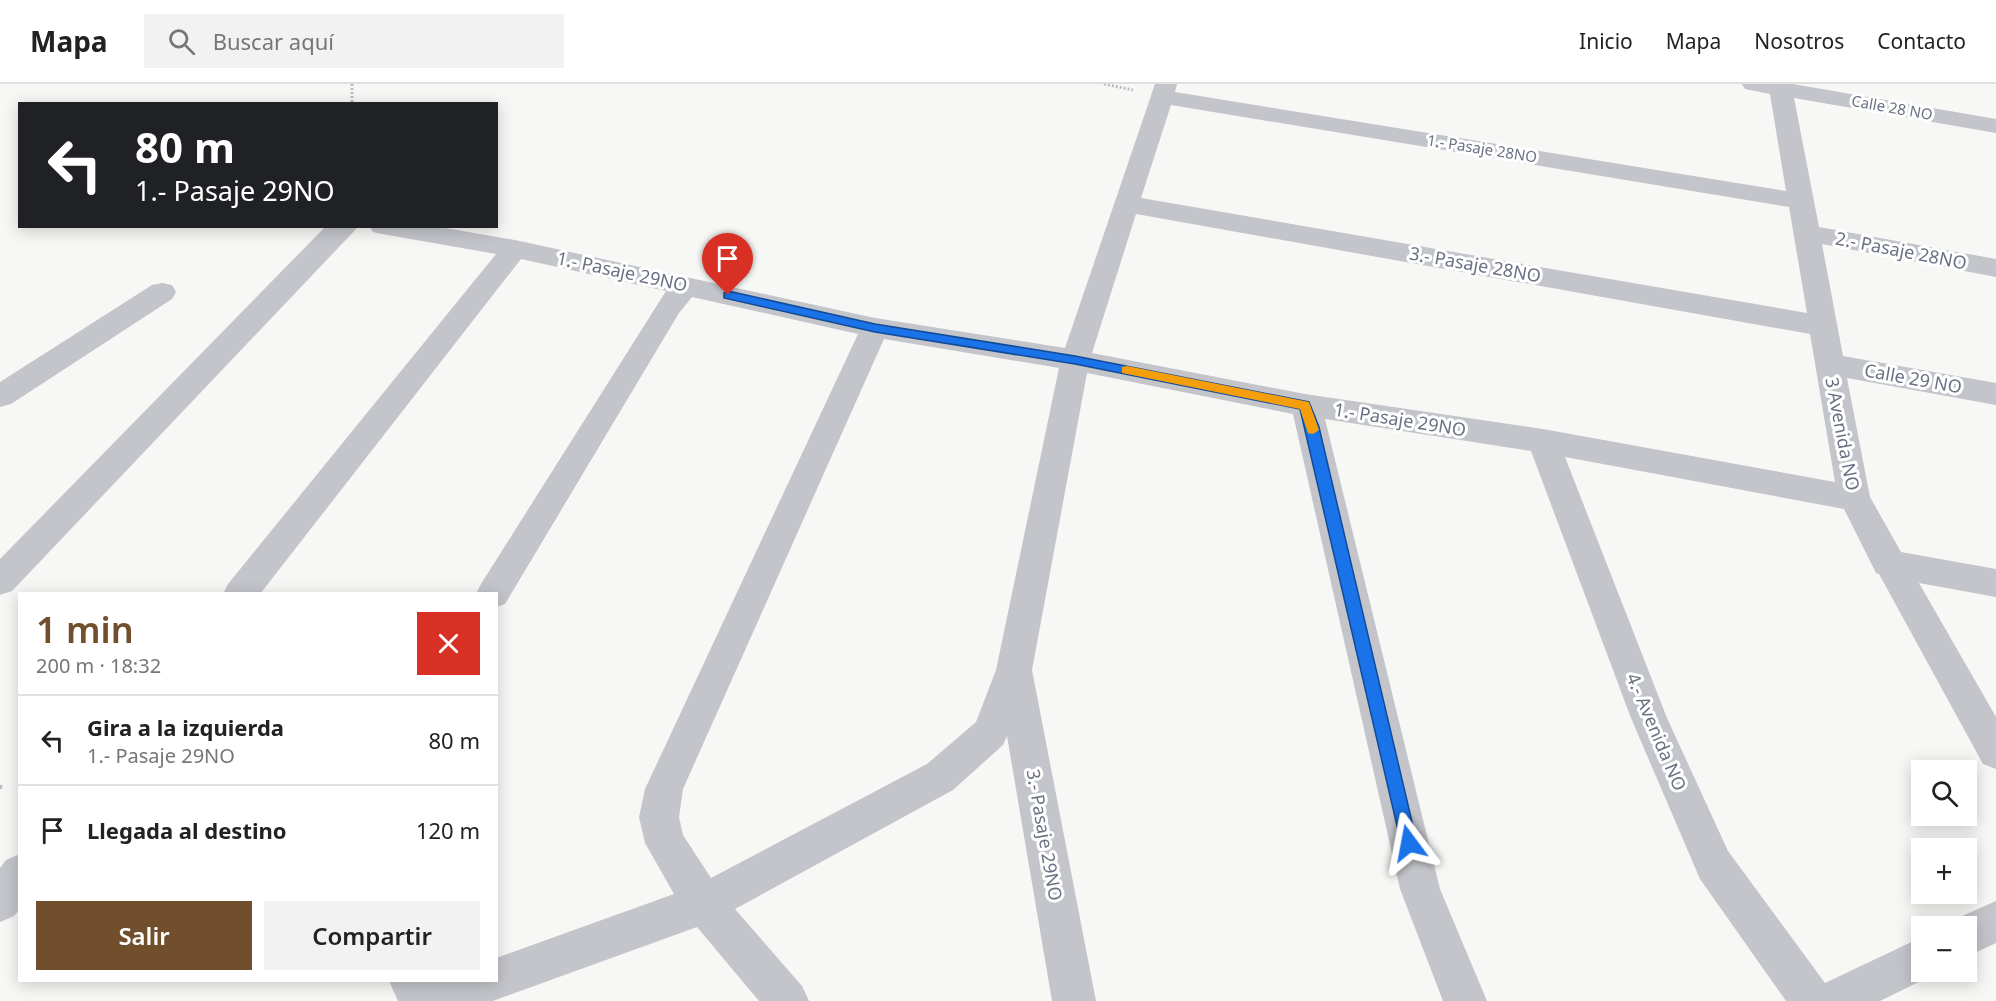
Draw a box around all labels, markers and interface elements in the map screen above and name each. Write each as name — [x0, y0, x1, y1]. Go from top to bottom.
search box — [144, 14, 564, 68]
text: Mapa — [30, 22, 108, 60]
icon: search — [165, 25, 198, 58]
text: Buscar aquí — [213, 26, 334, 56]
text: Inicio — [1579, 27, 1633, 55]
text: Mapa — [1666, 27, 1721, 55]
text: Nosotros — [1754, 27, 1844, 55]
text: Contacto — [1877, 27, 1966, 55]
street label: Calle 28 NO — [1850, 90, 1934, 124]
text: 80 m — [135, 118, 235, 175]
icon: left — [36, 126, 114, 204]
street label: 1.- Pasaje 28NO — [1426, 129, 1539, 167]
text: 1.- Pasaje 29NO — [135, 172, 335, 209]
street label: 2.- Pasaje 28NO — [1834, 226, 1969, 274]
pin — [702, 233, 753, 295]
street label: 3.- Pasaje 28NO — [1408, 241, 1543, 287]
icon: arrive — [711, 242, 744, 275]
street label: 1.- Pasaje 29NO — [555, 245, 690, 297]
street label: Calle 29 NO — [1863, 358, 1964, 398]
street label: 3 Avenida NO — [1820, 375, 1866, 493]
street label: 1.- Pasaje 29NO — [1333, 397, 1468, 441]
text: 1 min — [36, 605, 134, 654]
button: close — [417, 612, 480, 675]
text: 200 m · 18:32 — [36, 652, 161, 679]
street label: 4.- Avenida NO — [1621, 669, 1693, 794]
text: Gira a la izquierda — [87, 712, 284, 742]
icon: left — [36, 724, 69, 757]
text: 80 m — [429, 725, 480, 755]
text: 1.- Pasaje 29NO — [87, 742, 235, 769]
map controls — [1911, 760, 1977, 982]
button: search — [1911, 760, 1977, 826]
street label: 3.- Pasaje 29NO — [1022, 767, 1068, 902]
position arrow — [1377, 811, 1441, 875]
icon: arrive — [36, 814, 69, 847]
text: Llegada al destino — [87, 815, 287, 845]
text: 120 m — [416, 815, 480, 845]
button: + — [1911, 838, 1977, 904]
button: Salir — [36, 901, 252, 970]
button: Compartir — [264, 901, 480, 970]
button: − — [1911, 916, 1977, 982]

